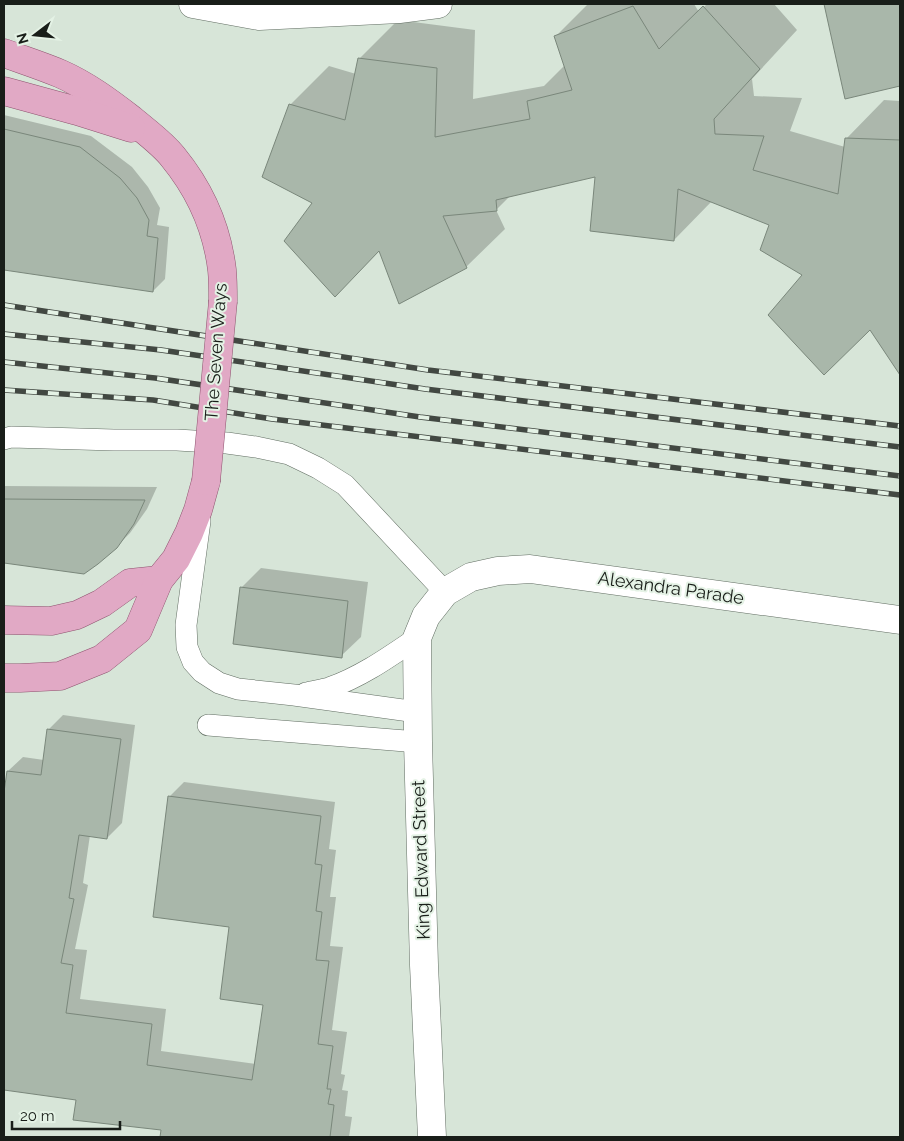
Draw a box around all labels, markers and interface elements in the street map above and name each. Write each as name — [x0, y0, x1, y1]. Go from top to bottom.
north arrow — [10, 10, 60, 60]
text: N — [13, 31, 32, 46]
street label: The Seven Ways — [200, 282, 231, 421]
street label: Alexandra Parade — [597, 567, 746, 608]
street label: King Edward Street — [407, 780, 434, 940]
scale bar — [12, 1098, 120, 1130]
text: 20 m — [20, 1107, 55, 1125]

